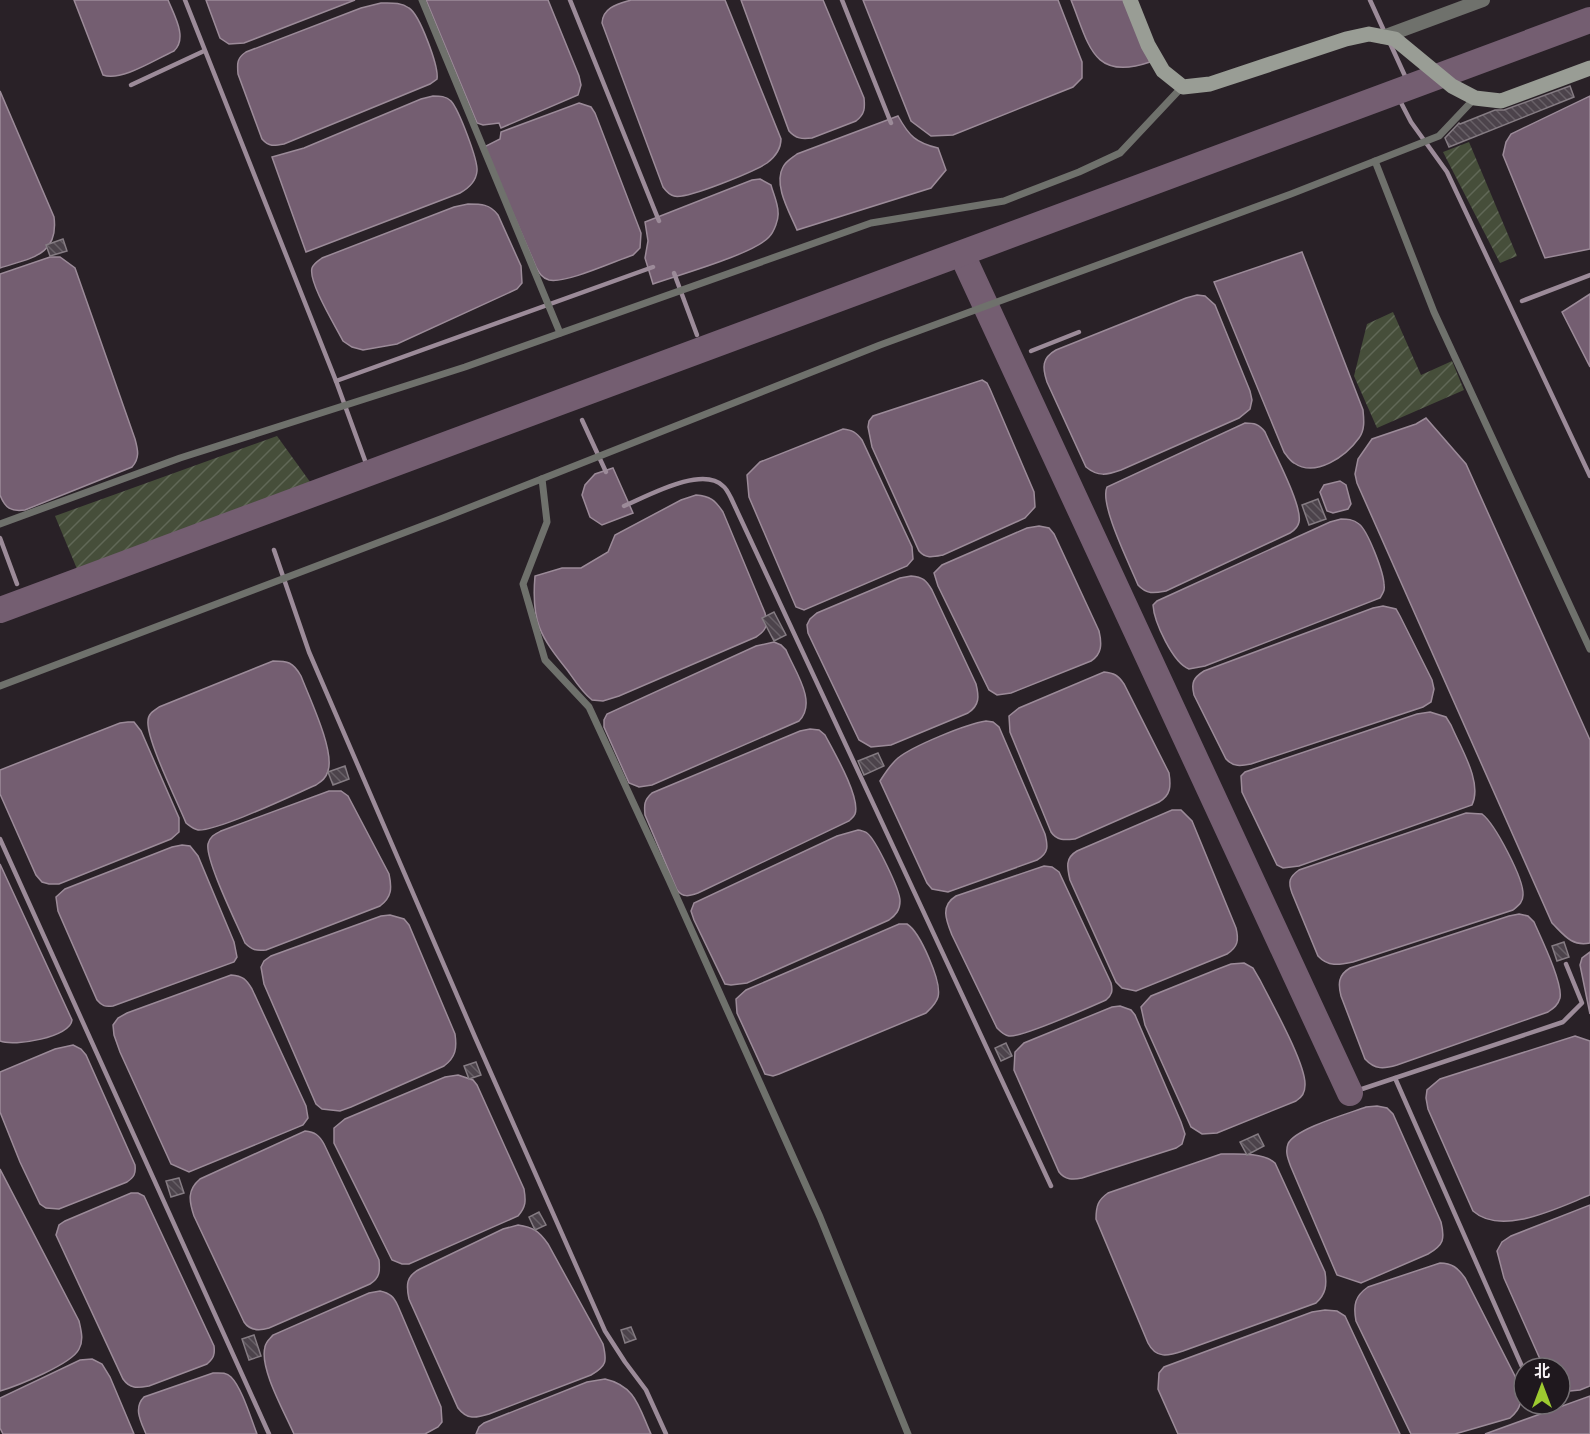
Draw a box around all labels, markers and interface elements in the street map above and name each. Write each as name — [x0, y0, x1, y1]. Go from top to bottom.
north arrow — [1512, 1356, 1572, 1416]
text: 北 — [1534, 1360, 1550, 1383]

